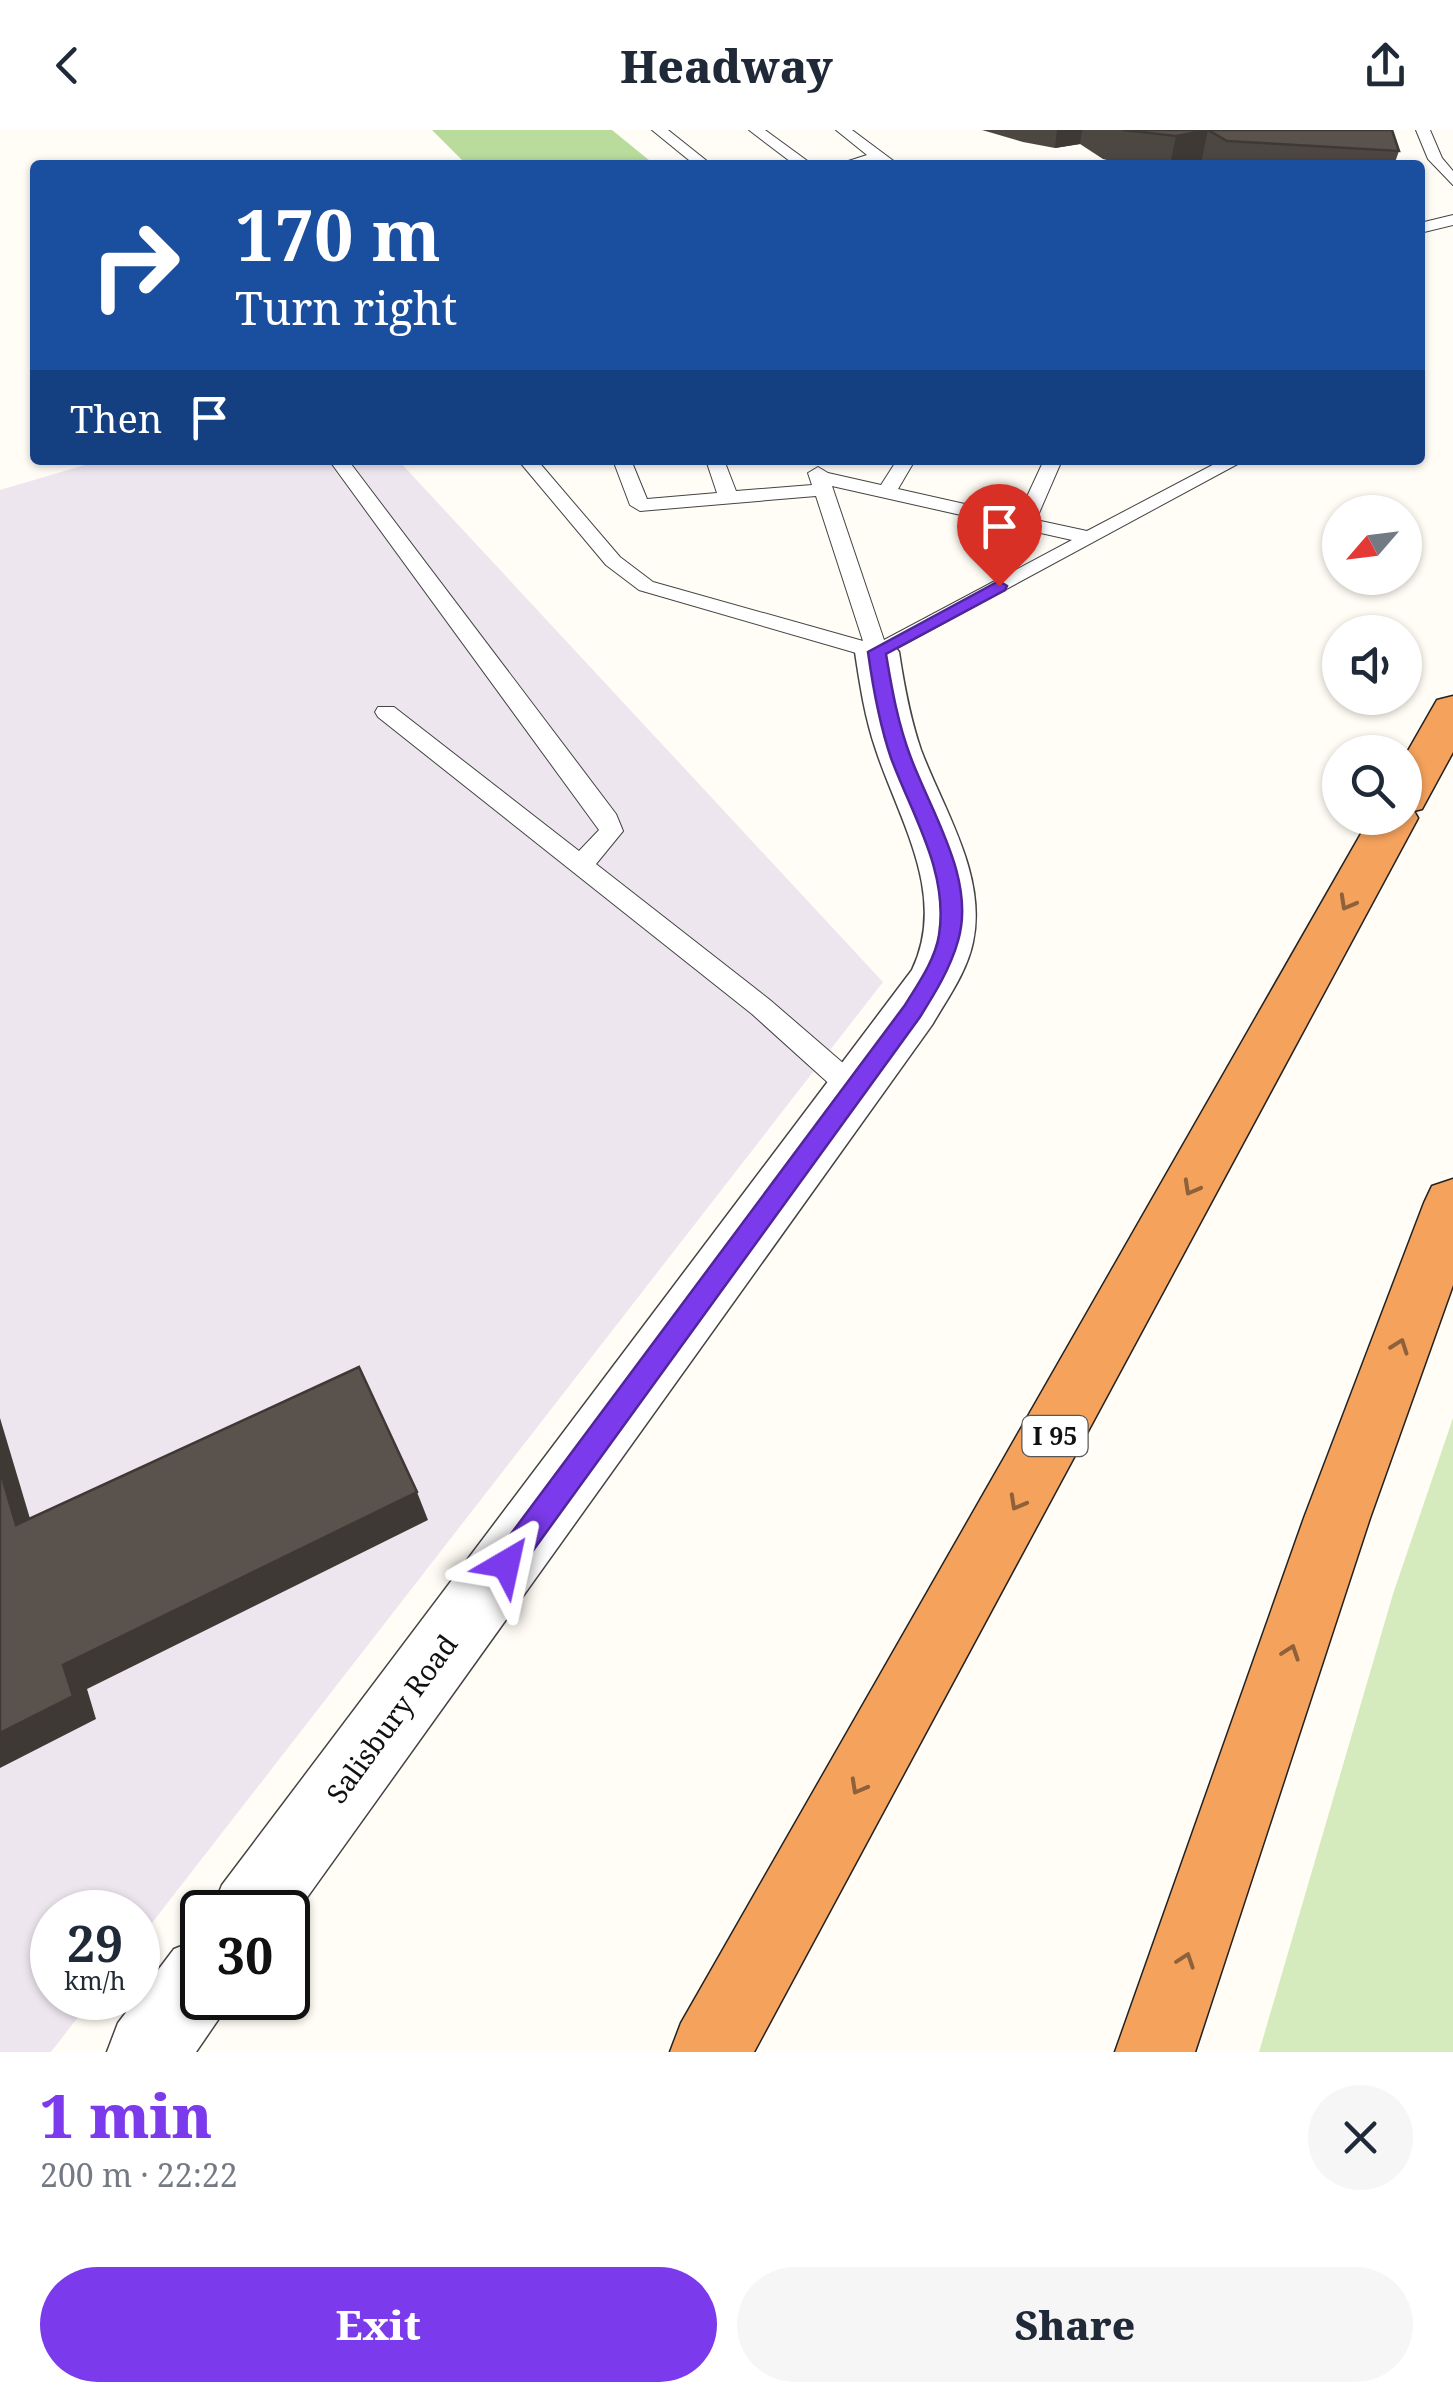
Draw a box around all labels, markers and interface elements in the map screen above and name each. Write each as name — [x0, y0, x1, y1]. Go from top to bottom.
text: Headway — [620, 35, 833, 96]
icon: back — [40, 38, 95, 93]
icon: share — [1358, 38, 1413, 93]
text: 170 m — [235, 186, 441, 282]
icon: right — [70, 200, 200, 330]
text: Turn right — [235, 277, 457, 338]
icon: arrive — [182, 390, 237, 445]
text: Then — [70, 392, 162, 444]
pin — [957, 484, 1042, 587]
north arrow — [1322, 495, 1422, 595]
map controls — [1322, 495, 1422, 835]
icon: arrive — [972, 499, 1027, 554]
button: sound — [1322, 615, 1422, 715]
button: search — [1322, 735, 1422, 835]
one-way arrow — [1340, 892, 1360, 910]
one-way arrow — [1184, 1178, 1204, 1196]
one-way arrow — [1388, 1338, 1408, 1356]
road number: I 95 — [1022, 1416, 1088, 1456]
one-way arrow — [1010, 1493, 1030, 1511]
position arrow — [454, 1512, 558, 1616]
street label: Salisbury Road — [317, 1626, 465, 1810]
one-way arrow — [1279, 1644, 1299, 1661]
one-way arrow — [851, 1776, 871, 1794]
speed limit sign: 30 — [180, 1890, 310, 2020]
text: 29 — [67, 1909, 123, 1977]
one-way arrow — [1174, 1952, 1195, 1969]
text: km/h — [64, 1963, 126, 1997]
text: 1 min — [40, 2074, 212, 2156]
button: close — [1308, 2085, 1413, 2190]
text: 200 m · 22:22 — [40, 2153, 238, 2196]
button: Exit — [40, 2267, 717, 2382]
button: Share — [737, 2267, 1413, 2382]

